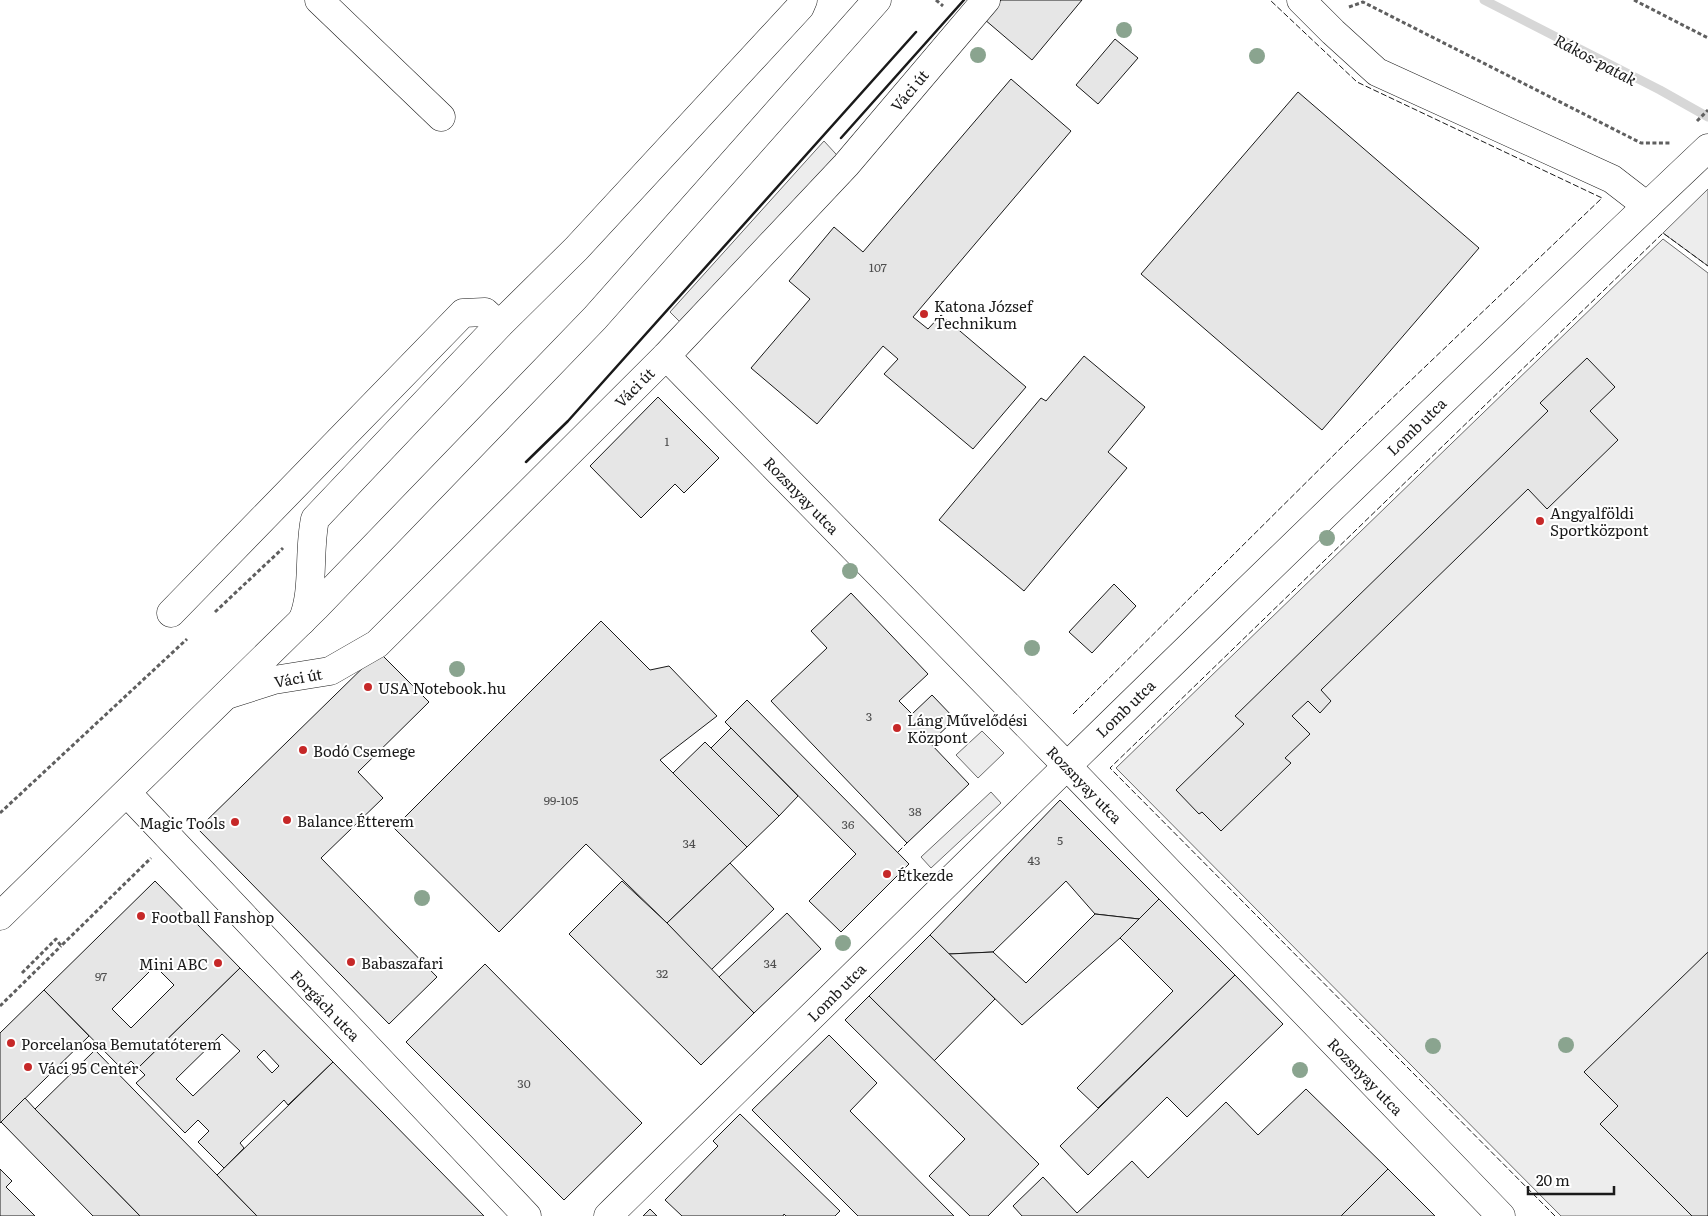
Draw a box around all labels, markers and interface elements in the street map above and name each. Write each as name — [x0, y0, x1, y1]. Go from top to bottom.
water label: Rákos-patak — [1550, 27, 1642, 91]
street label: Váci út — [885, 64, 933, 116]
house number: 107 — [869, 258, 887, 276]
place label: Katona József Technikum — [934, 294, 1034, 334]
marker: Katona József Technikum — [918, 308, 930, 320]
street label: Váci út — [609, 362, 659, 412]
street label: Lomb utca — [1381, 391, 1452, 460]
house number: 1 — [665, 432, 670, 450]
street label: Rozsnyay utca — [759, 451, 846, 540]
place label: Angyalföldi Sportközpont — [1550, 501, 1648, 541]
marker: Angyalföldi Sportközpont — [1534, 515, 1546, 527]
street label: Váci út — [272, 661, 324, 693]
street label: Lomb utca — [1090, 673, 1161, 742]
place label: USA Notebook.hu — [378, 676, 507, 699]
marker: USA Notebook.hu — [362, 681, 374, 693]
house number: 3 — [866, 707, 872, 725]
place label: Láng Művelődési Központ — [907, 708, 1027, 748]
marker: Láng Művelődési Központ — [891, 722, 903, 734]
place label: Bodó Csemege — [313, 739, 416, 762]
street label: Rozsnyay utca — [1042, 740, 1129, 829]
marker: Bodó Csemege — [297, 744, 309, 756]
house number: 99-105 — [544, 791, 578, 809]
house number: 38 — [908, 802, 922, 820]
place label: Balance Étterem — [297, 809, 415, 832]
place label: Magic Tools — [139, 811, 225, 834]
marker: Balance Étterem — [281, 814, 293, 826]
house number: 36 — [842, 815, 855, 833]
marker: Magic Tools — [229, 816, 241, 828]
house number: 5 — [1057, 831, 1063, 849]
house number: 34 — [682, 834, 696, 852]
house number: 43 — [1027, 851, 1041, 869]
place label: Étkezde — [897, 863, 953, 886]
marker: Étkezde — [881, 868, 893, 880]
place label: Football Fanshop — [151, 905, 274, 928]
marker: Football Fanshop — [135, 910, 147, 922]
place label: Babaszafari — [361, 951, 443, 974]
place label: Mini ABC — [139, 952, 208, 975]
house number: 34 — [763, 954, 777, 972]
marker: Babaszafari — [345, 956, 357, 968]
marker: Mini ABC — [212, 957, 224, 969]
street label: Lomb utca — [801, 957, 871, 1027]
street label: Forgách utca — [286, 964, 367, 1047]
house number: 32 — [656, 964, 668, 982]
house number: 97 — [95, 967, 107, 985]
place label: Porcelanosa Bemutatóterem — [21, 1032, 222, 1055]
street label: Rozsnyay utca — [1323, 1032, 1410, 1121]
marker: Porcelanosa Bemutatóterem — [5, 1037, 17, 1049]
place label: Váci 95 Center — [38, 1056, 138, 1079]
marker: Váci 95 Center — [22, 1061, 34, 1073]
house number: 30 — [517, 1074, 531, 1092]
scale bar — [1528, 1164, 1614, 1196]
text: 20 m — [1536, 1168, 1570, 1191]

